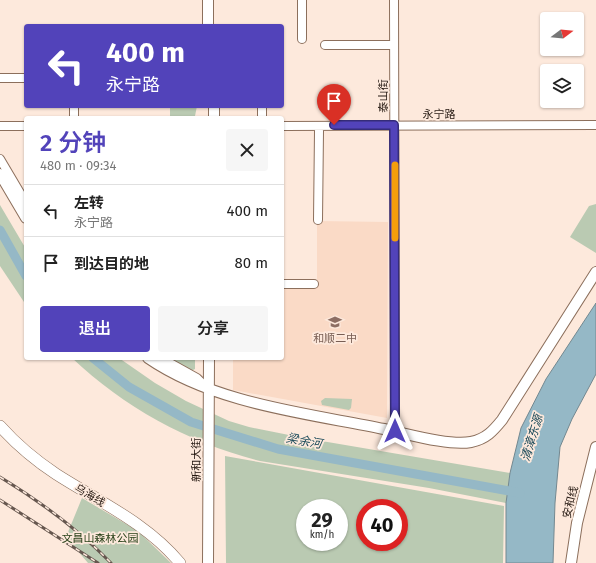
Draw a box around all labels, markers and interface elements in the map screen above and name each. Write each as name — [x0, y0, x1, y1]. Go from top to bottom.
north arrow — [540, 12, 584, 56]
map controls — [540, 12, 584, 108]
text: 400 m — [106, 36, 185, 69]
icon: left — [40, 40, 92, 92]
button: layers — [540, 64, 584, 108]
text: 永宁路 — [106, 74, 160, 96]
street label: 泰山街 — [377, 80, 390, 113]
pin — [317, 84, 351, 125]
icon: arrive — [323, 90, 345, 112]
street label: 永宁路 — [423, 108, 456, 121]
text: 2 分钟 — [40, 129, 106, 157]
button: close — [226, 129, 268, 171]
text: 480 m · 09:34 — [40, 158, 116, 173]
text: 左转 — [74, 194, 104, 212]
icon: left — [40, 200, 62, 222]
text: 400 m — [226, 202, 268, 220]
text: 永宁路 — [74, 215, 113, 230]
icon: arrive — [40, 252, 62, 274]
text: 80 m — [235, 254, 268, 272]
text: 到达目的地 — [74, 255, 149, 273]
button: 退出 — [40, 306, 150, 352]
button: 分享 — [158, 306, 268, 352]
school or university icon: 和顺二中 — [327, 314, 343, 330]
place label: 和顺二中 — [313, 332, 357, 345]
position arrow — [374, 410, 416, 452]
water label: 清漳东源 — [518, 411, 546, 463]
water label: 梁余河 — [285, 431, 325, 451]
street label: 新和大街 — [190, 438, 203, 482]
street label: 乌海线 — [72, 481, 107, 509]
street label: 安和线 — [560, 485, 581, 520]
speed limit sign: 40 — [356, 499, 408, 551]
text: 29 — [311, 508, 333, 532]
text: km/h — [310, 529, 334, 541]
park label: 文昌山森林公园 — [62, 532, 139, 545]

